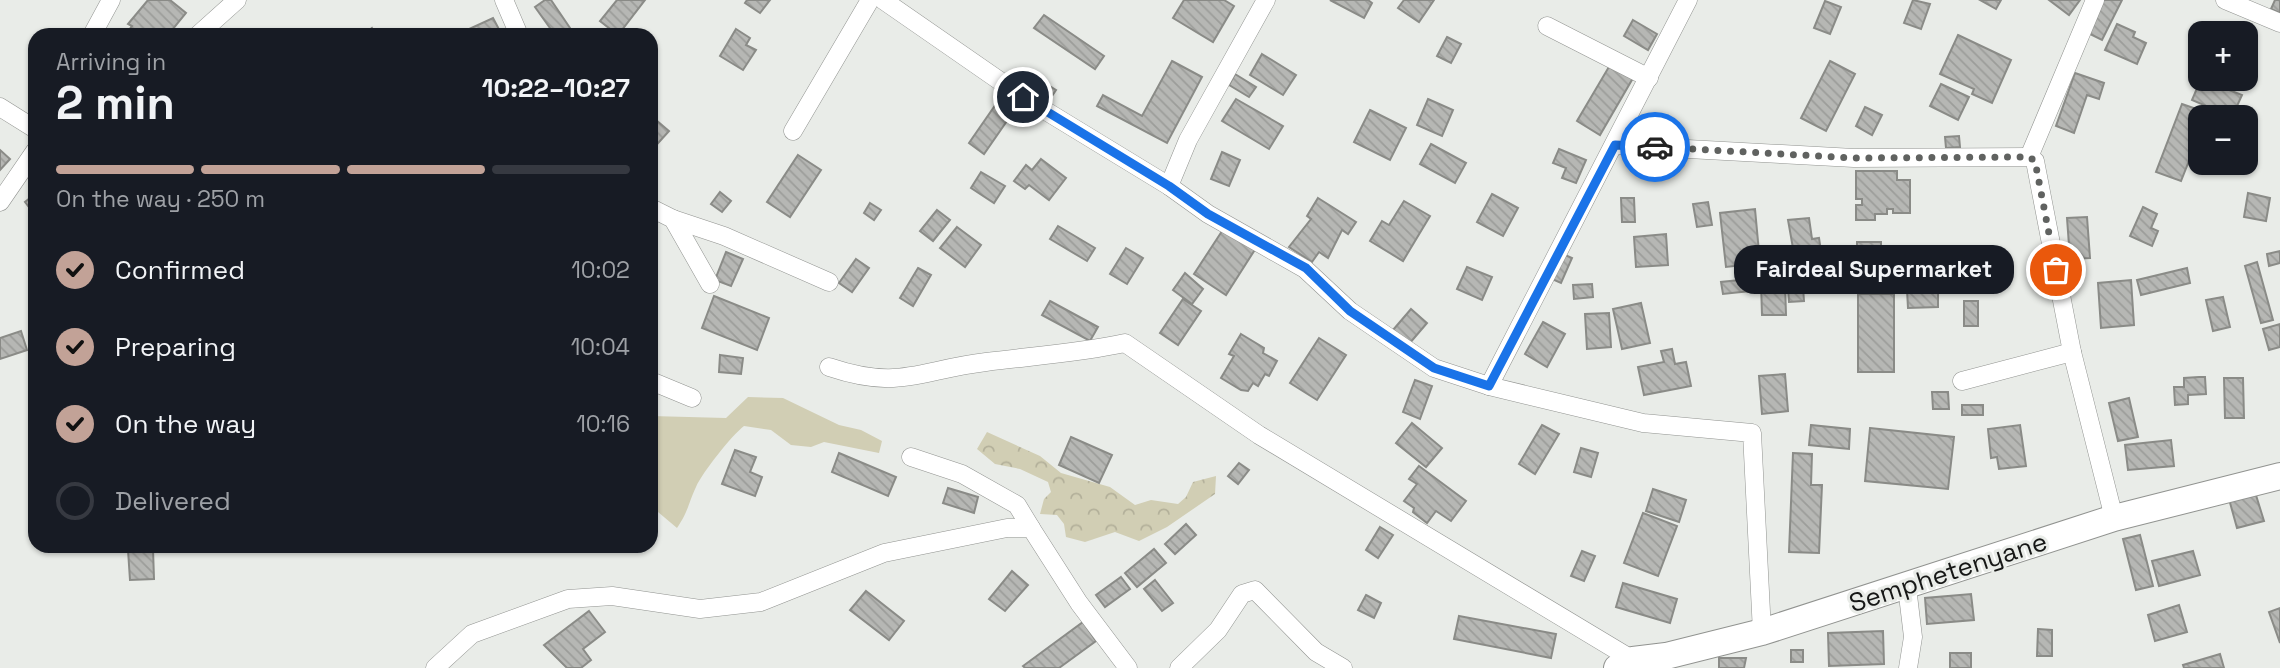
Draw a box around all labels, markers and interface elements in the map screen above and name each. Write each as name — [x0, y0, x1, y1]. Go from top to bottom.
map controls — [2188, 21, 2258, 175]
button: + — [2188, 21, 2258, 91]
text: Arriving in — [56, 47, 166, 77]
pin — [993, 67, 1053, 127]
text: 10:22–10:27 — [482, 71, 630, 105]
text: 2 min — [56, 74, 175, 132]
icon: home — [1004, 78, 1042, 116]
button: − — [2188, 105, 2258, 175]
courier — [1620, 112, 1690, 182]
icon: car — [1636, 128, 1674, 166]
text: On the way · 250 m — [56, 184, 265, 214]
pin — [2026, 240, 2086, 300]
callout: Fairdeal Supermarket — [1734, 246, 2014, 294]
icon: check — [56, 251, 94, 289]
icon: bag — [2037, 251, 2075, 289]
text: Confirmed — [115, 253, 245, 287]
text: Fairdeal Supermarket — [1756, 254, 1992, 284]
text: 10:02 — [571, 255, 630, 285]
icon: check — [56, 328, 94, 366]
text: Preparing — [115, 330, 236, 364]
text: 10:04 — [571, 332, 630, 362]
icon: check — [56, 405, 94, 443]
text: On the way — [115, 407, 256, 441]
text: 10:16 — [576, 409, 630, 439]
text: Delivered — [115, 484, 231, 518]
street label: Semphetenyane — [1845, 524, 2051, 620]

